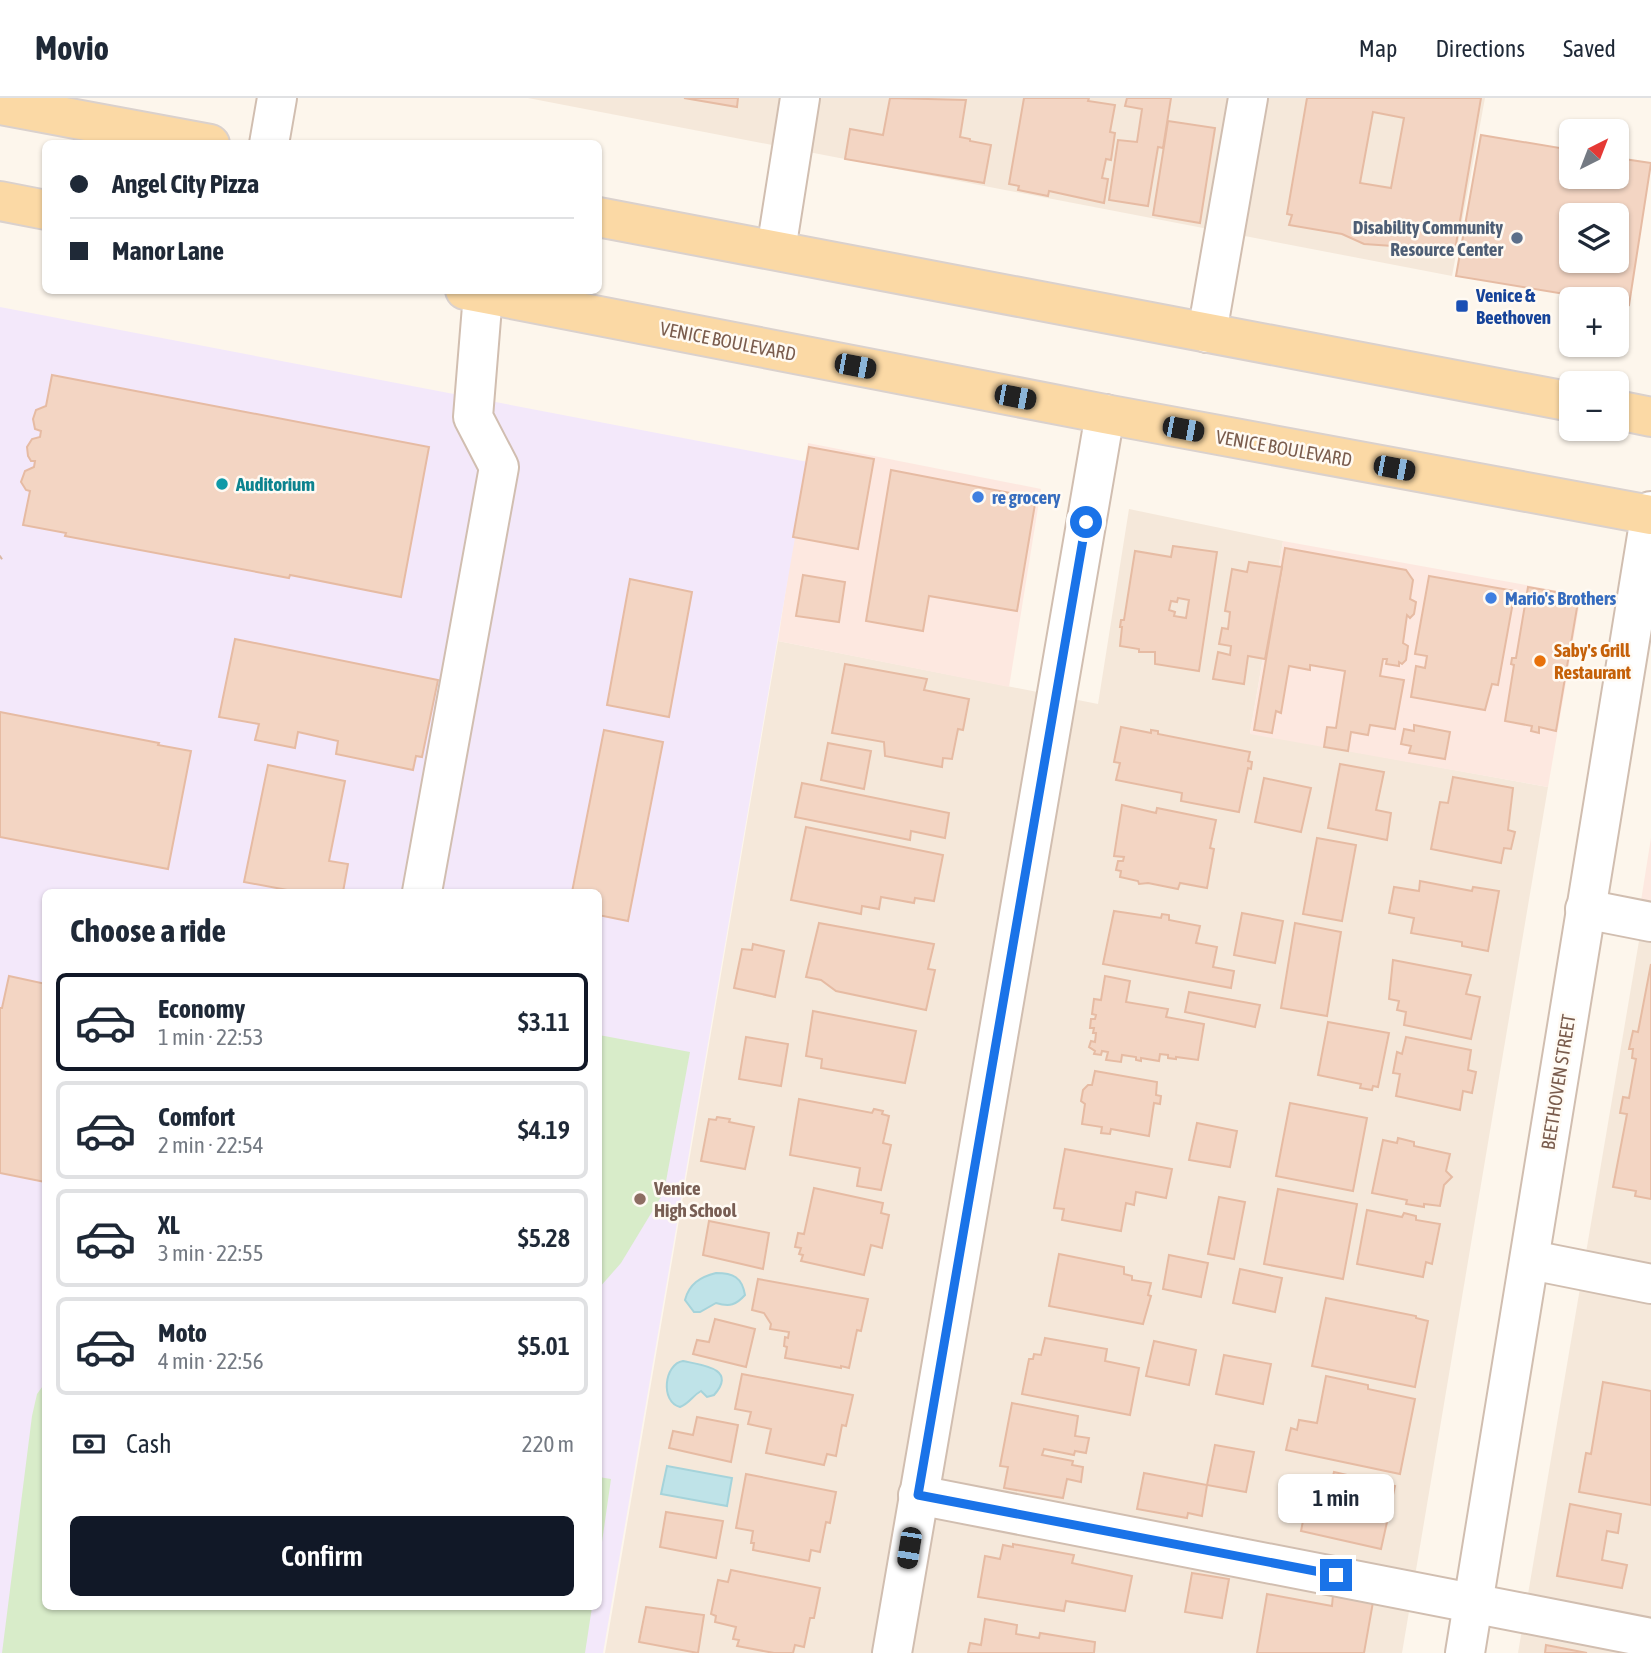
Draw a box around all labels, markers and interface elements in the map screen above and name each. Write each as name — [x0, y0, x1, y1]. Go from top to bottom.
text: Movio — [35, 29, 109, 67]
text: Map — [1359, 35, 1397, 62]
text: Directions — [1435, 35, 1525, 62]
text: Saved — [1563, 35, 1616, 62]
north arrow — [1559, 119, 1629, 189]
map controls — [1559, 119, 1629, 441]
text: Angel City Pizza — [112, 169, 259, 199]
button: layers — [1559, 203, 1629, 273]
place label: Disability Community Resource Center — [1353, 216, 1503, 260]
marker: Disability Community Resource Center — [1509, 230, 1525, 246]
text: Manor Lane — [112, 236, 224, 266]
place label: Venice & Beethoven — [1475, 284, 1551, 328]
button: + — [1559, 287, 1629, 357]
marker: Venice & Beethoven — [1454, 298, 1470, 314]
street label: VENICE BOULEVARD — [658, 317, 798, 365]
car — [833, 352, 878, 380]
button: − — [1559, 371, 1629, 441]
car — [993, 383, 1038, 411]
car — [1161, 415, 1206, 443]
street label: VENICE BOULEVARD — [1214, 425, 1354, 471]
car — [1372, 454, 1417, 482]
place label: Auditorium — [235, 473, 315, 495]
marker: Auditorium — [214, 476, 230, 492]
place label: re grocery — [992, 486, 1061, 508]
marker: re grocery — [970, 489, 986, 505]
route start — [1070, 506, 1102, 538]
place label: Mario's Brothers — [1505, 587, 1617, 609]
marker: Mario's Brothers — [1483, 590, 1499, 606]
place label: Saby's Grill Restaurant — [1554, 639, 1632, 683]
marker: Saby's Grill Restaurant — [1532, 653, 1548, 669]
text: Choose a ride — [70, 912, 226, 949]
icon: car — [74, 991, 137, 1054]
text: Economy — [158, 994, 245, 1024]
text: $3.11 — [518, 1007, 570, 1037]
street label: BEETHOVEN STREET — [1536, 1012, 1580, 1151]
text: 1 min · 22:53 — [158, 1024, 264, 1050]
icon: car — [74, 1099, 137, 1162]
text: Comfort — [158, 1102, 235, 1132]
text: $4.19 — [518, 1115, 570, 1145]
text: 2 min · 22:54 — [158, 1132, 264, 1158]
place label: Venice High School — [653, 1177, 737, 1221]
marker: Venice High School — [632, 1191, 648, 1207]
icon: car — [74, 1207, 137, 1270]
text: XL — [158, 1210, 180, 1240]
text: $5.28 — [518, 1223, 570, 1253]
text: 3 min · 22:55 — [158, 1240, 264, 1266]
icon: car — [74, 1315, 137, 1378]
text: Moto — [158, 1318, 207, 1348]
text: $5.01 — [518, 1331, 570, 1361]
text: 4 min · 22:56 — [158, 1348, 264, 1374]
icon: cash — [70, 1425, 108, 1463]
text: Cash — [126, 1429, 172, 1459]
text: 220 m — [522, 1431, 574, 1457]
callout: 1 min — [1278, 1474, 1394, 1522]
text: 1 min — [1313, 1485, 1359, 1511]
button: Confirm — [70, 1516, 574, 1596]
car — [896, 1526, 923, 1570]
route end — [1320, 1559, 1352, 1591]

